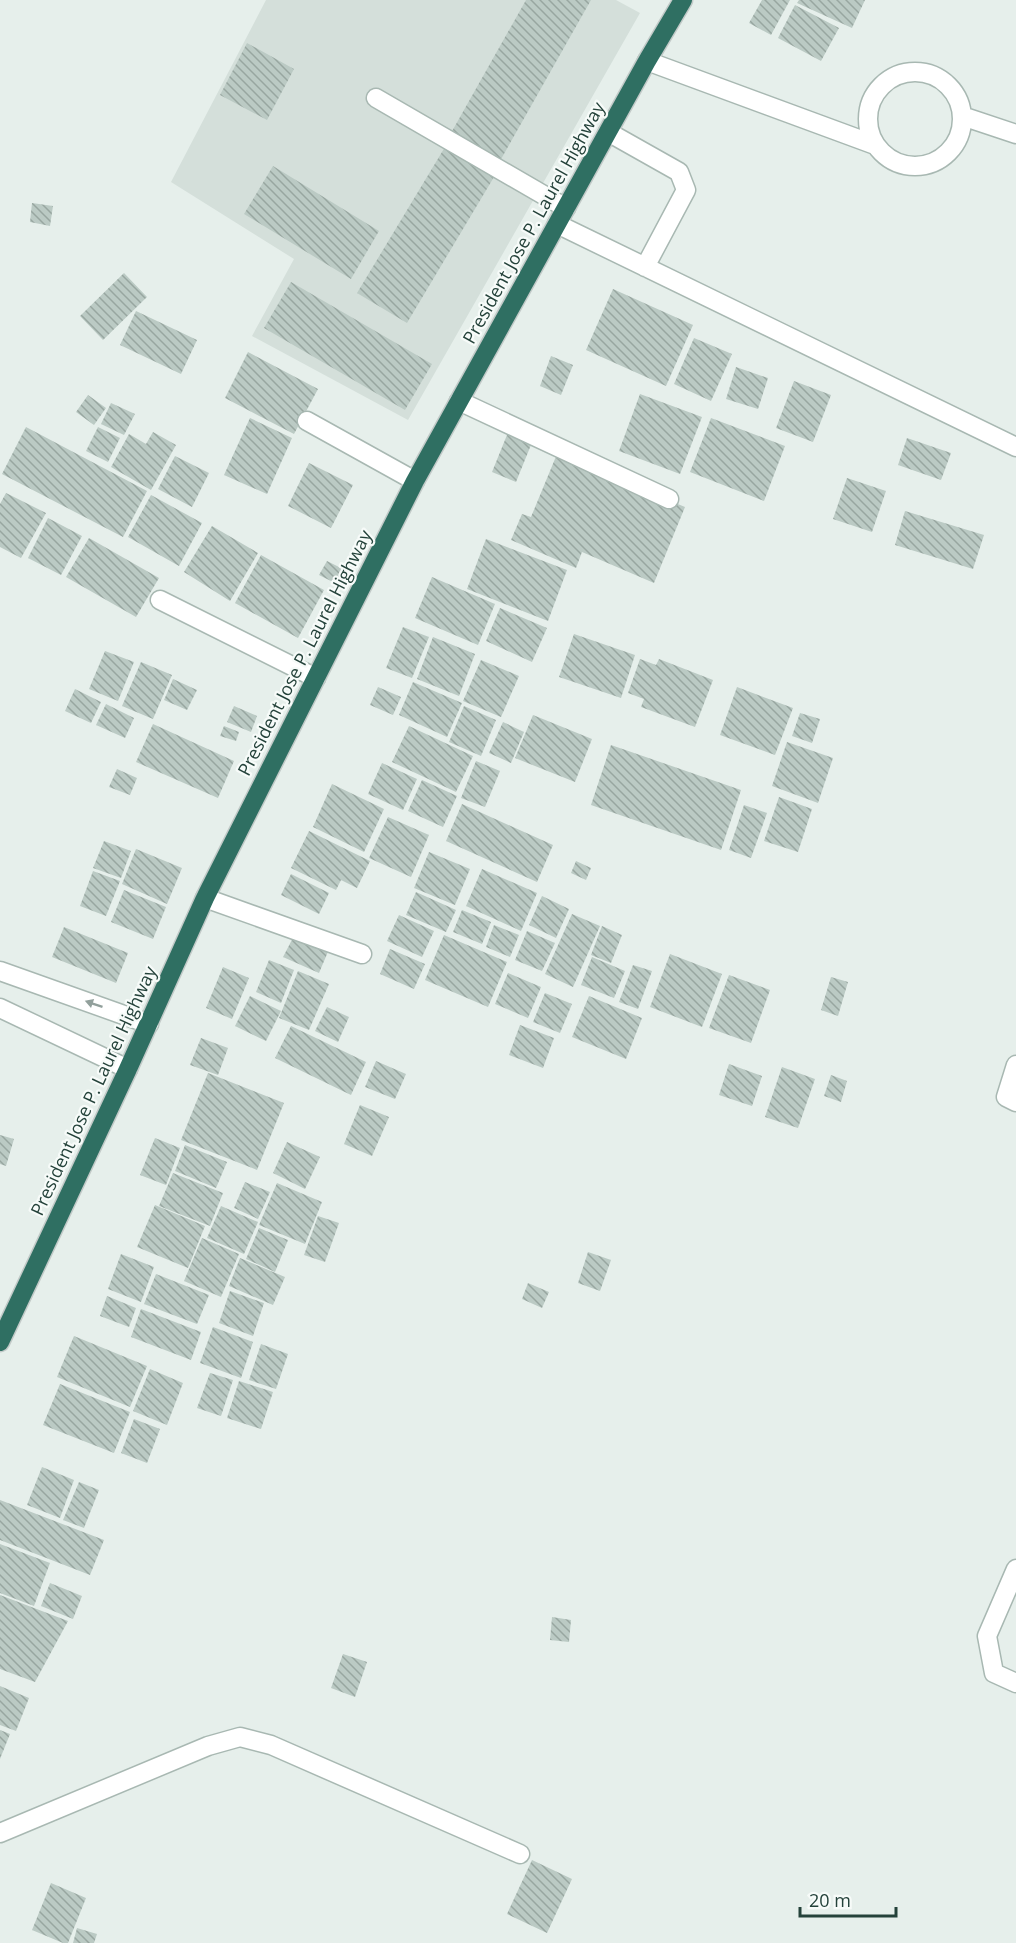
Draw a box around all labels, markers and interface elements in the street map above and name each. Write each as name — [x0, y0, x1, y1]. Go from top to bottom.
street label: President Jose P. Laurel Highway — [457, 97, 610, 348]
street label: President Jose P. Laurel Highway — [232, 525, 377, 779]
street label: President Jose P. Laurel Highway — [25, 961, 162, 1219]
one-way arrow — [85, 999, 103, 1009]
scale bar — [800, 1880, 896, 1918]
text: 20 m — [809, 1888, 851, 1912]

